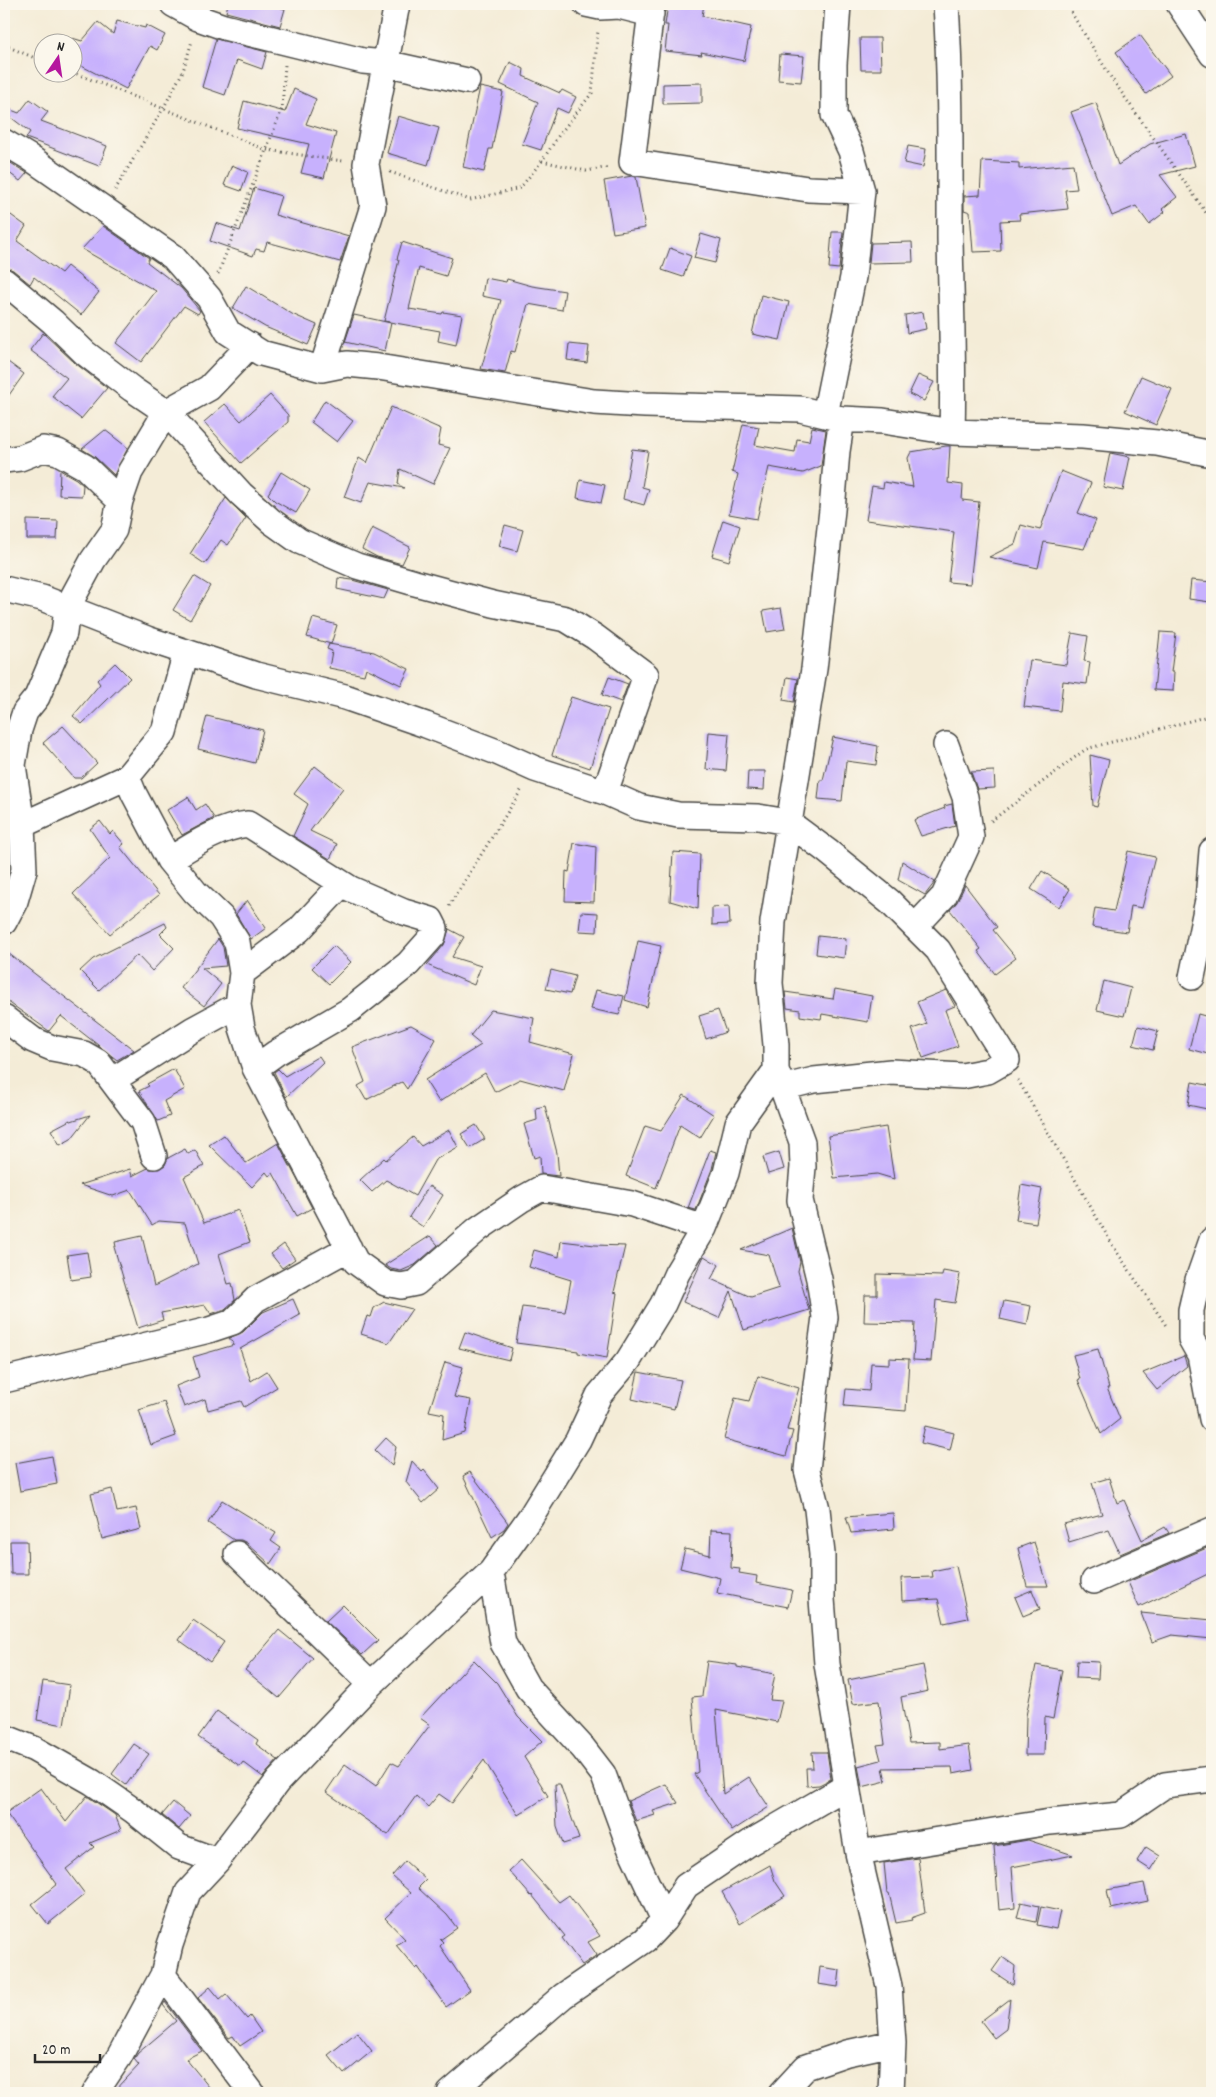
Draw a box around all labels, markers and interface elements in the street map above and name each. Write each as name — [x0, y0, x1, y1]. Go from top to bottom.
north arrow — [32, 32, 82, 82]
text: N — [55, 37, 66, 58]
scale bar — [35, 2032, 100, 2064]
text: 20 m — [42, 2040, 70, 2062]

